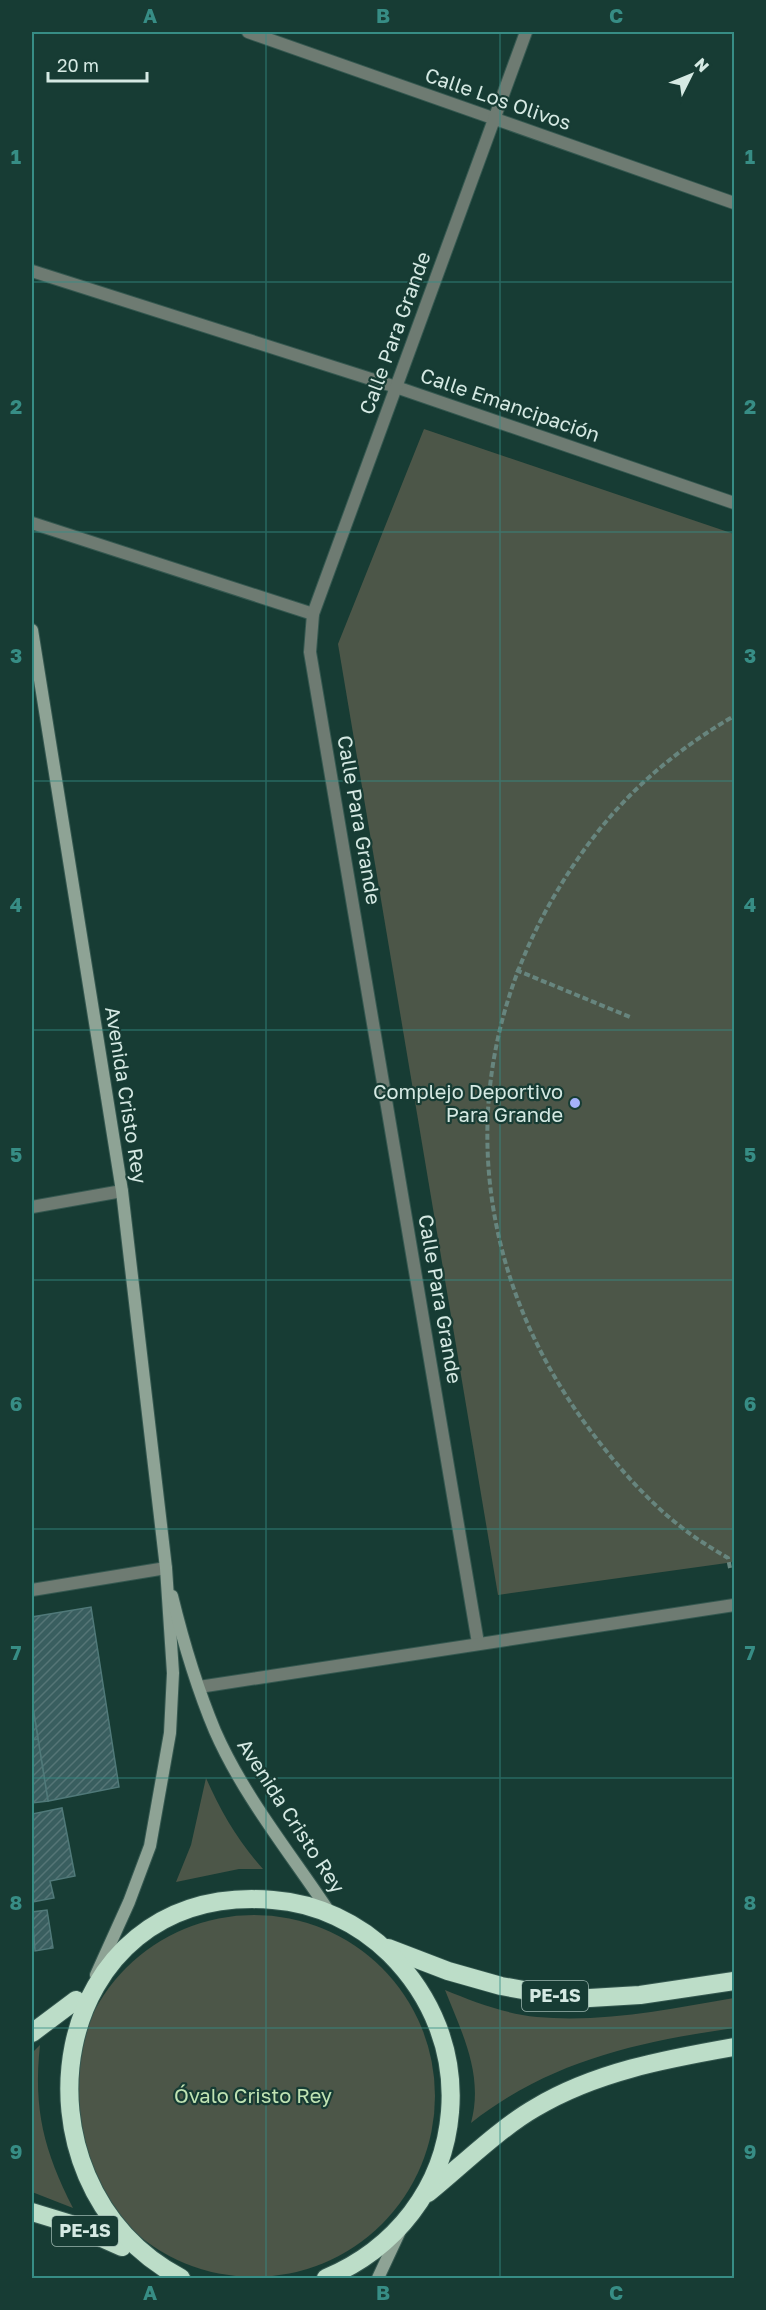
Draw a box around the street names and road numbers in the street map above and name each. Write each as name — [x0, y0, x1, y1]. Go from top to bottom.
street label: Calle Los Olivos — [422, 62, 575, 134]
street label: Calle Para Grande — [353, 248, 435, 417]
street label: Calle Emancipación — [418, 362, 603, 446]
street label: Calle Para Grande — [333, 733, 387, 906]
street label: Avenida Cristo Rey — [101, 1005, 153, 1185]
street label: Calle Para Grande — [414, 1212, 468, 1385]
street label: Avenida Cristo Rey — [233, 1734, 351, 1897]
road number: PE-1S — [522, 1981, 588, 2011]
road number: PE-1S — [52, 2216, 118, 2246]

